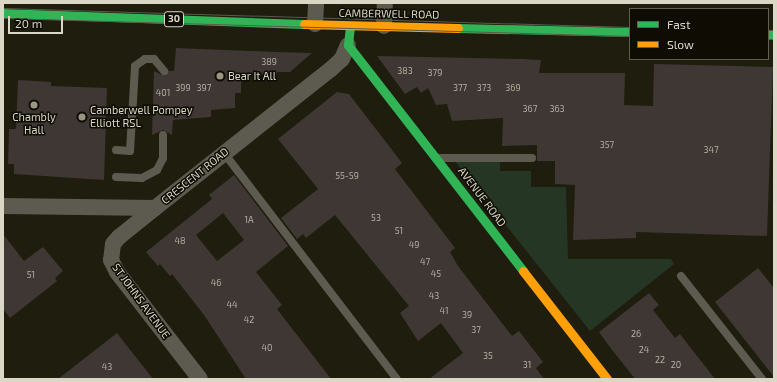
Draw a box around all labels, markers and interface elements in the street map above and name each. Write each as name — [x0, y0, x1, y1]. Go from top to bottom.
street label: CAMBERWELL ROAD — [338, 7, 440, 21]
scale bar — [10, 8, 65, 34]
legend — [629, 8, 769, 60]
road number: 30 — [164, 11, 184, 27]
text: 20 m — [15, 16, 42, 30]
text: Fast — [667, 17, 690, 31]
text: Slow — [667, 37, 694, 51]
house number: 389 — [261, 57, 277, 67]
house number: 383 — [397, 66, 413, 76]
house number: 379 — [428, 68, 442, 78]
place label: Bear It All — [228, 69, 277, 83]
marker: Bear It All — [215, 71, 225, 81]
house number: 399 — [175, 83, 191, 93]
house number: 397 — [197, 83, 211, 93]
house number: 377 — [453, 83, 467, 93]
house number: 373 — [477, 83, 491, 93]
house number: 369 — [505, 83, 521, 93]
house number: 401 — [156, 88, 170, 98]
marker: Chambly Hall — [29, 100, 39, 110]
place label: Camberwell Pompey Elliott RSL — [90, 104, 193, 130]
house number: 367 — [523, 104, 537, 114]
house number: 363 — [549, 104, 565, 114]
place label: Chambly Hall — [12, 111, 56, 137]
marker: Camberwell Pompey Elliott RSL — [77, 112, 87, 122]
house number: 357 — [600, 140, 614, 150]
street label: CRESCENT ROAD — [159, 145, 231, 207]
house number: 347 — [703, 145, 719, 155]
street label: AVENUE ROAD — [455, 165, 509, 229]
house number: 55-59 — [335, 171, 359, 181]
house number: 53 — [371, 213, 381, 223]
house number: 1A — [244, 215, 254, 225]
house number: 51 — [395, 226, 403, 236]
house number: 48 — [175, 236, 185, 246]
house number: 49 — [409, 240, 419, 250]
house number: 47 — [420, 257, 430, 267]
street label: ST JOHNS AVENUE — [109, 261, 173, 341]
house number: 45 — [431, 269, 441, 279]
house number: 51 — [27, 270, 35, 280]
house number: 46 — [211, 278, 221, 288]
house number: 43 — [429, 291, 439, 301]
house number: 44 — [226, 300, 238, 310]
house number: 41 — [439, 306, 449, 316]
house number: 39 — [462, 310, 472, 320]
house number: 42 — [244, 315, 254, 325]
house number: 37 — [471, 325, 481, 335]
house number: 26 — [631, 329, 641, 339]
house number: 40 — [262, 343, 272, 353]
house number: 24 — [639, 345, 649, 355]
house number: 35 — [483, 351, 493, 361]
house number: 22 — [655, 355, 665, 365]
house number: 31 — [523, 360, 531, 370]
house number: 20 — [671, 360, 681, 370]
house number: 43 — [102, 362, 112, 372]

